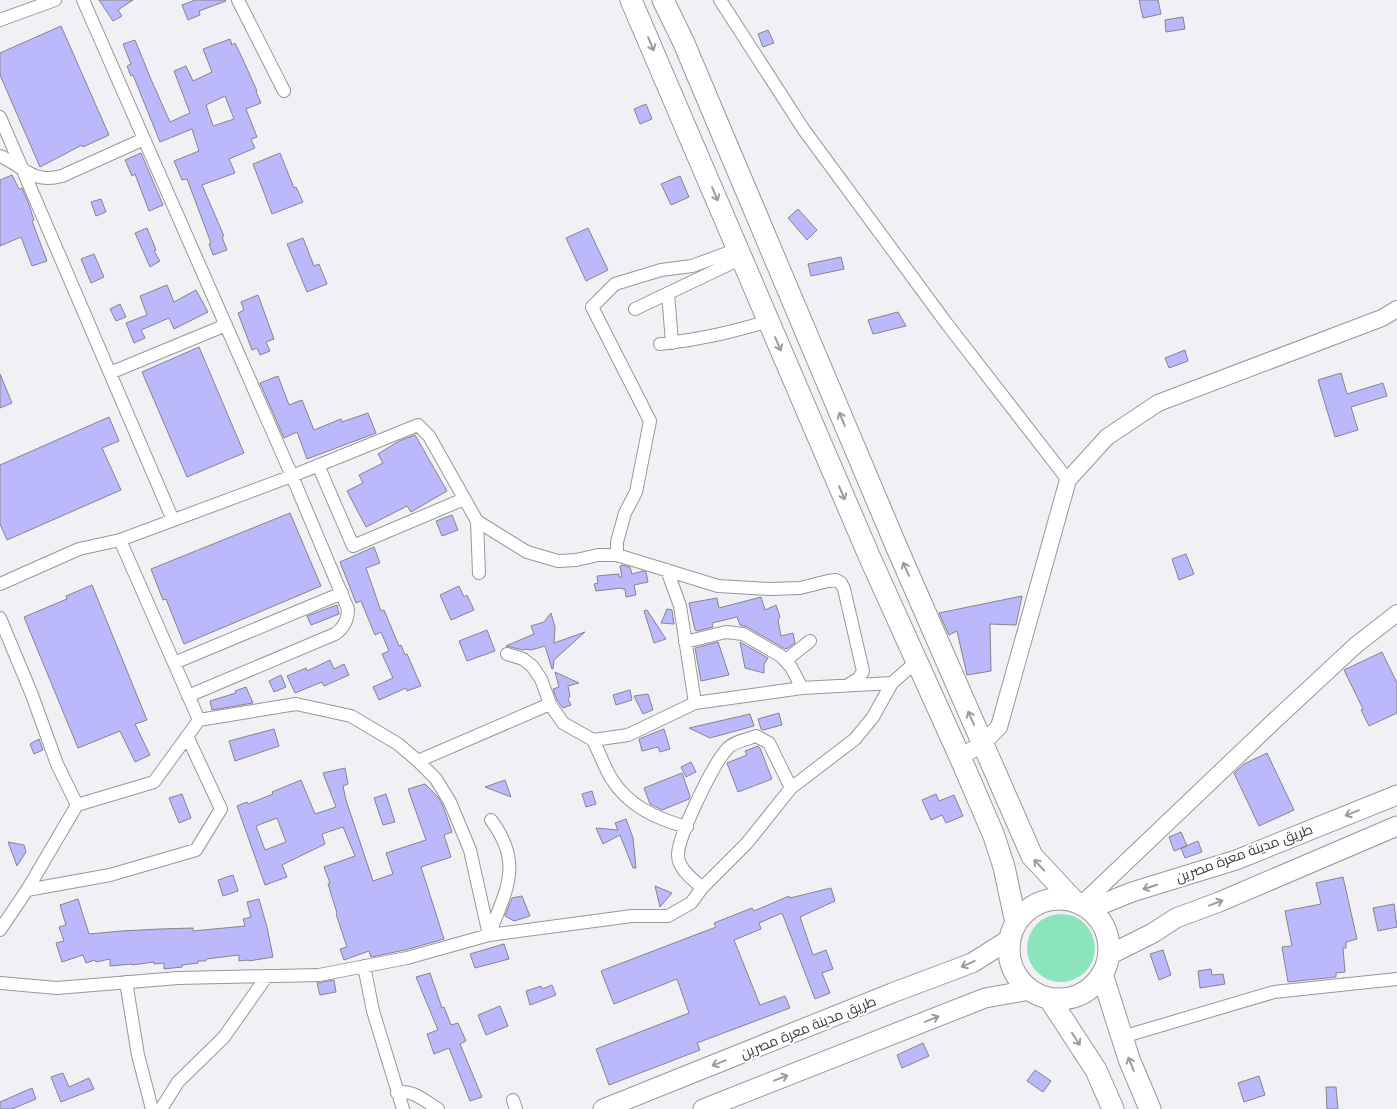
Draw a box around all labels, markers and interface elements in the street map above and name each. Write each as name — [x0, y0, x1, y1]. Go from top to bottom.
one-way arrow — [647, 36, 656, 52]
one-way arrow — [710, 186, 720, 201]
one-way arrow — [775, 336, 784, 351]
one-way arrow — [837, 412, 847, 427]
one-way arrow — [838, 485, 847, 500]
one-way arrow — [900, 562, 910, 577]
one-way arrow — [965, 711, 975, 726]
one-way arrow — [1345, 809, 1360, 818]
street label: طريق مدينة معرة مصرين — [1173, 821, 1315, 886]
one-way arrow — [1033, 858, 1045, 871]
one-way arrow — [1142, 882, 1158, 892]
one-way arrow — [1208, 898, 1223, 907]
one-way arrow — [961, 960, 976, 970]
street label: طريق مدينة معرة مصرين — [738, 992, 879, 1062]
one-way arrow — [924, 1014, 939, 1023]
one-way arrow — [1071, 1031, 1081, 1045]
one-way arrow — [1126, 1057, 1135, 1072]
one-way arrow — [712, 1059, 727, 1068]
one-way arrow — [773, 1073, 788, 1083]

